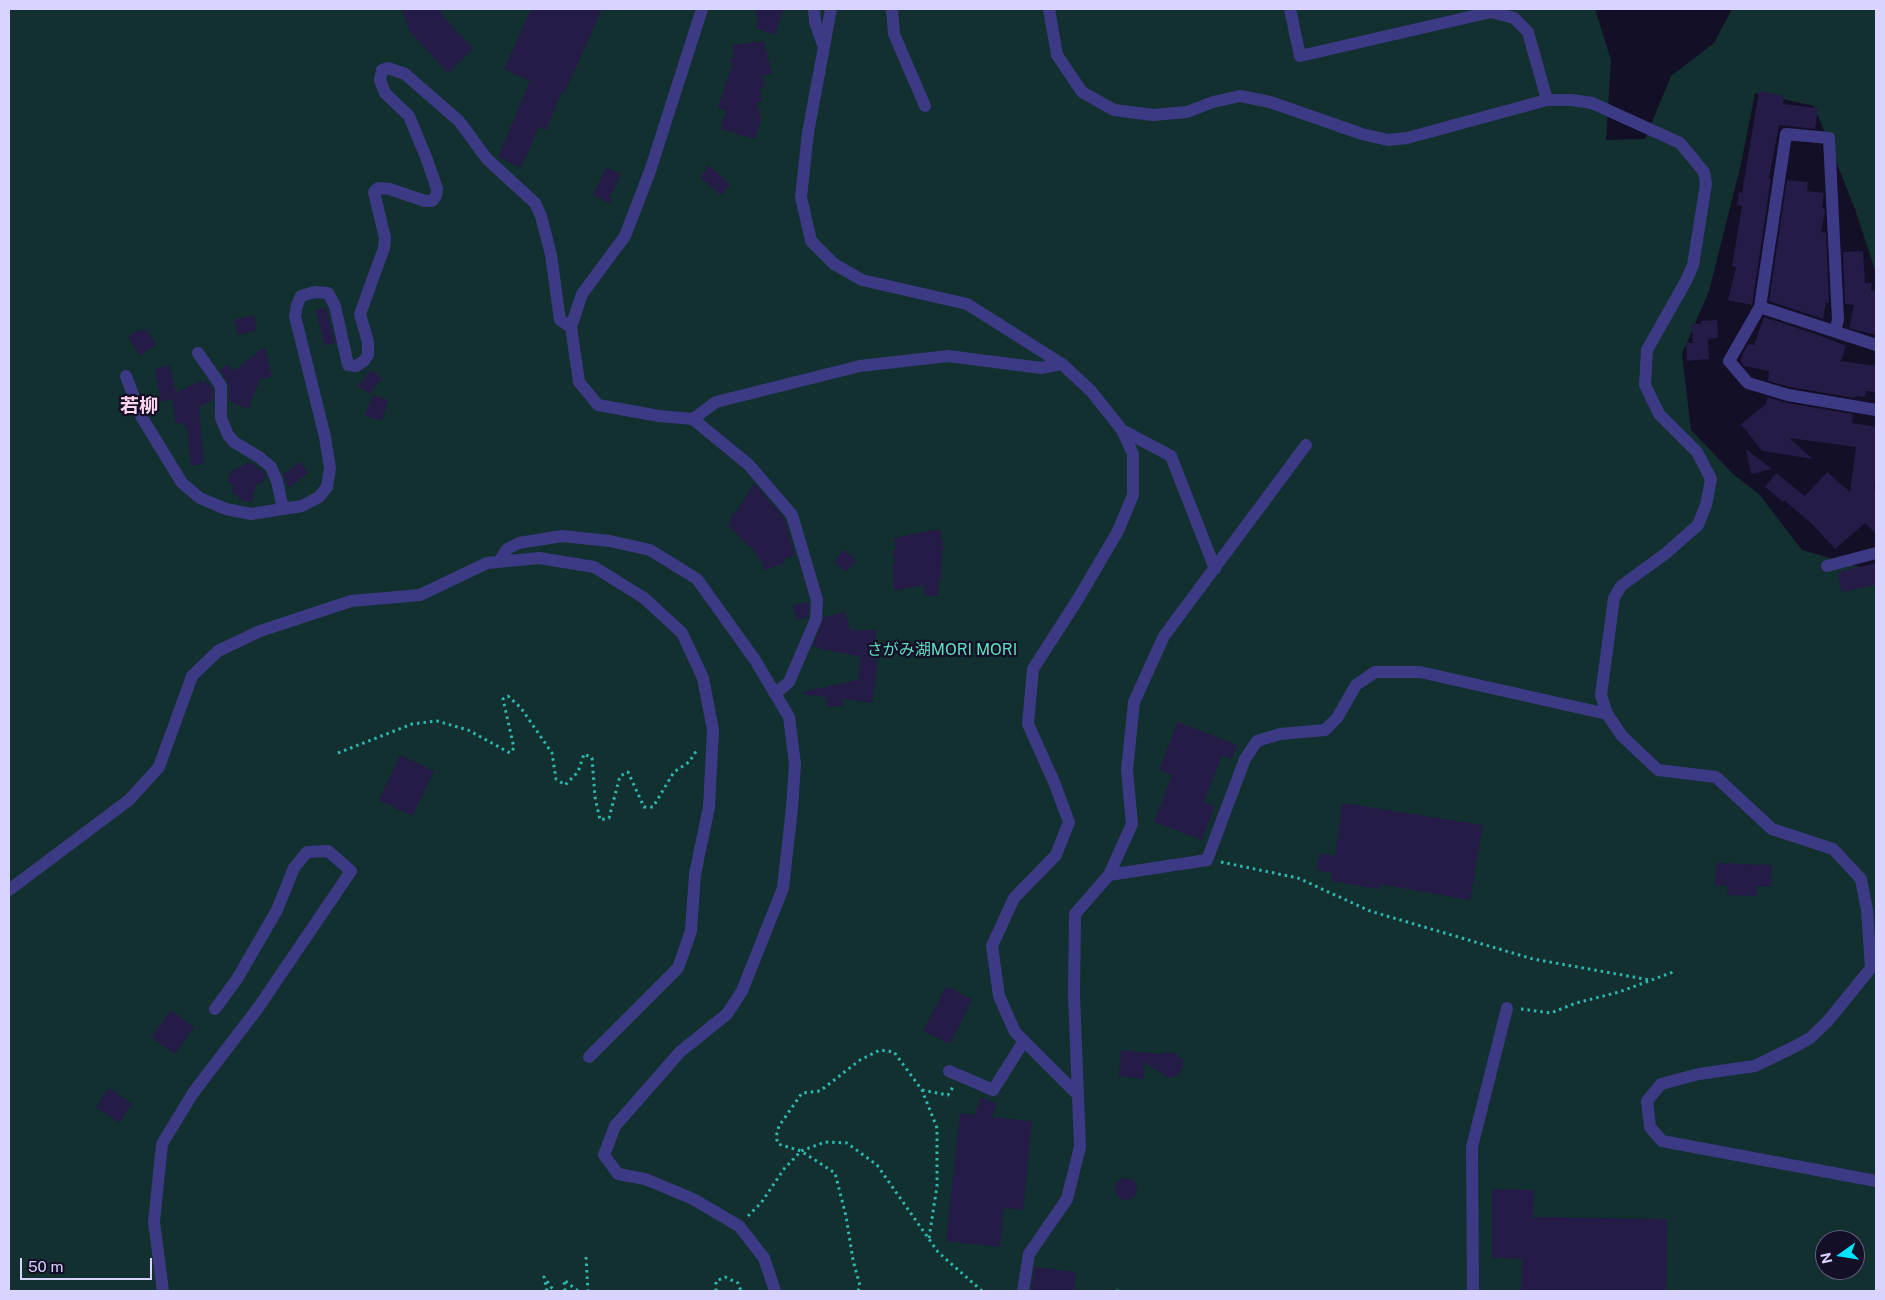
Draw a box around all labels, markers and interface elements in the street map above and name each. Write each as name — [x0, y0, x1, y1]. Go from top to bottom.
district label: 若柳 — [120, 395, 158, 417]
park label: さがみ湖MORI MORI — [867, 640, 1017, 660]
north arrow — [1815, 1230, 1865, 1280]
scale bar — [22, 1248, 155, 1280]
text: N — [1817, 1251, 1835, 1265]
text: 50 m — [28, 1258, 63, 1275]

